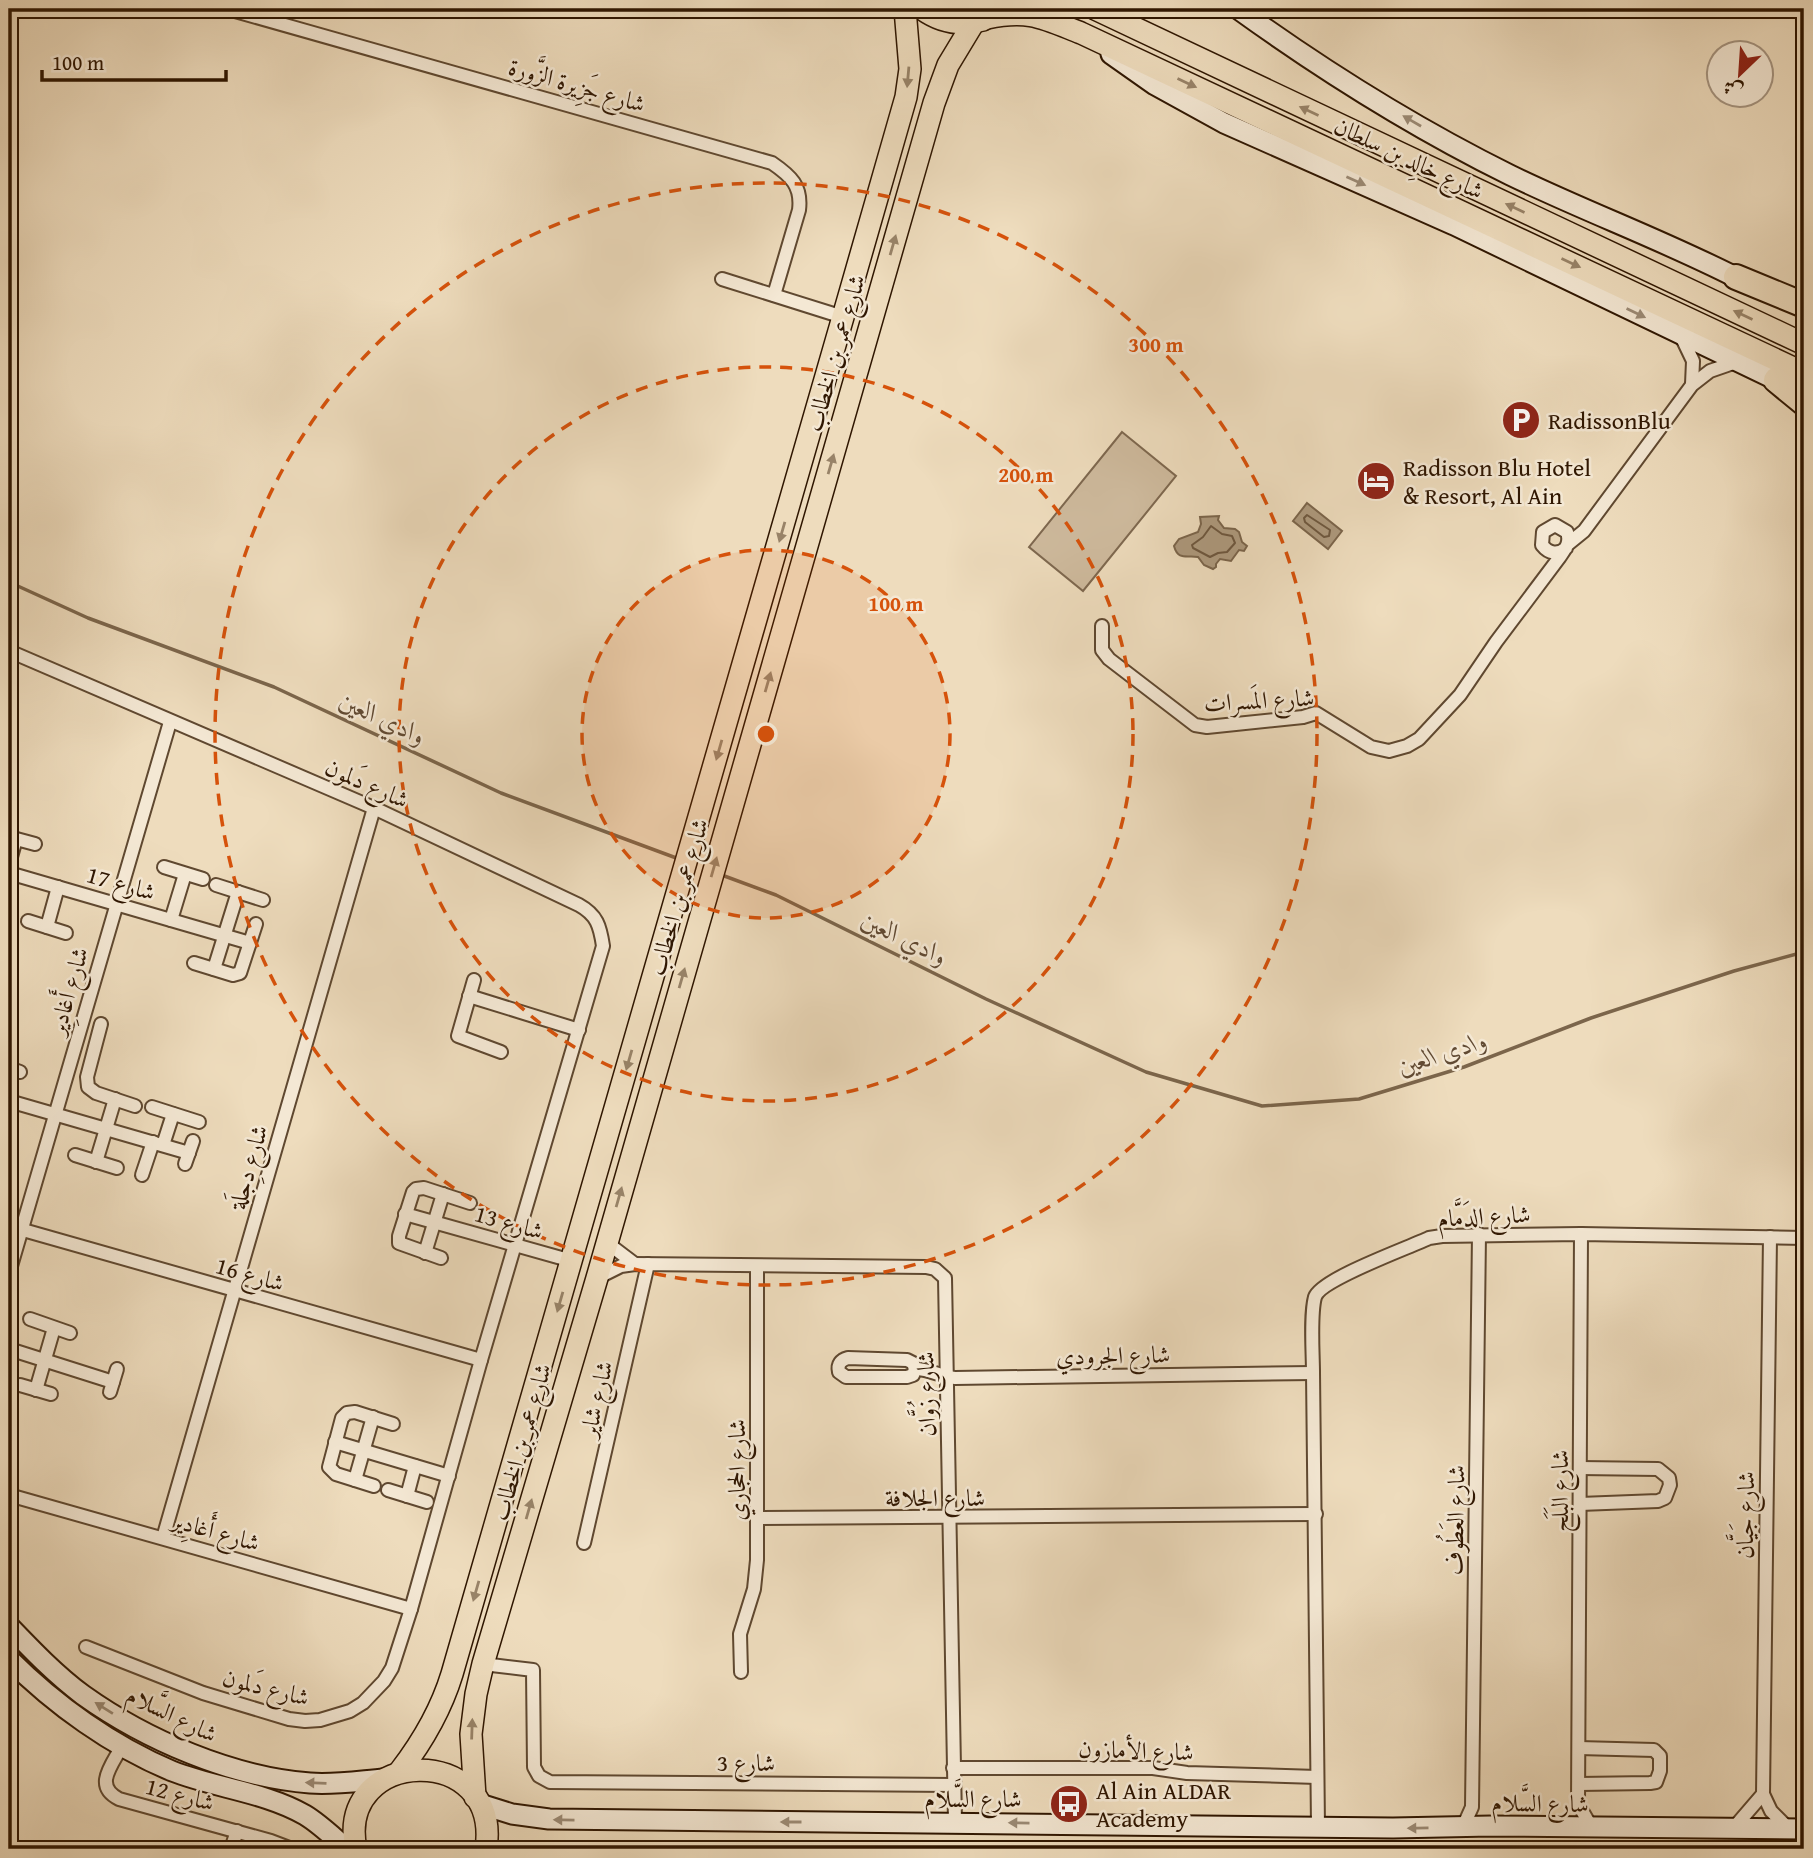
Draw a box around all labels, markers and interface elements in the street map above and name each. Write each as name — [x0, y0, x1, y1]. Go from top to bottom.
scale bar — [42, 38, 226, 82]
north arrow — [1704, 38, 1774, 108]
text: 100 m — [52, 47, 104, 78]
street label: شارع جَزِيرة الزَّورة — [504, 47, 650, 124]
one-way arrow — [902, 66, 913, 88]
text: ش — [1718, 73, 1747, 106]
one-way arrow — [1177, 77, 1197, 89]
one-way arrow — [1299, 105, 1319, 116]
street label: شارع خالِد بن سلطان — [1327, 108, 1490, 211]
one-way arrow — [1402, 115, 1422, 127]
one-way arrow — [1346, 175, 1367, 186]
one-way arrow — [1505, 202, 1525, 213]
one-way arrow — [889, 234, 899, 255]
one-way arrow — [1560, 258, 1581, 269]
street label: شارع عمر بن الخطاب — [796, 270, 877, 436]
one-way arrow — [1626, 308, 1646, 319]
one-way arrow — [1732, 310, 1753, 321]
text: 300 m — [1128, 329, 1184, 360]
parking icon: RadissonBlu — [1500, 399, 1542, 441]
place label: RadissonBlu — [1548, 403, 1671, 438]
place label: Radisson Blu Hotel & Resort, Al Ain — [1403, 450, 1591, 513]
one-way arrow — [826, 453, 836, 474]
text: 200 m — [998, 459, 1054, 490]
hotel icon: Radisson Blu Hotel & Resort, Al Ain — [1355, 460, 1397, 502]
one-way arrow — [776, 521, 786, 542]
text: 100 m — [868, 588, 924, 619]
one-way arrow — [763, 671, 773, 692]
water label: وادي العين — [332, 680, 433, 756]
street label: شارع المَسرات — [1203, 680, 1315, 723]
centre of rings — [754, 722, 778, 746]
one-way arrow — [713, 740, 723, 761]
street label: شارع دَلمون — [318, 749, 414, 820]
street label: شارع عمر بن الخطاب — [639, 814, 720, 980]
street label: شارع 17 — [82, 857, 159, 912]
one-way arrow — [710, 857, 720, 878]
water label: وادي العين — [854, 899, 955, 977]
street label: شارع أَغادِير — [36, 942, 100, 1043]
one-way arrow — [677, 967, 688, 989]
water label: وادي العين — [1392, 1019, 1493, 1087]
one-way arrow — [624, 1049, 634, 1070]
street label: شارع دِجلَة — [219, 1121, 280, 1215]
one-way arrow — [615, 1186, 625, 1207]
street label: شارع الدَمَّام — [1437, 1194, 1532, 1240]
street label: شارع 13 — [470, 1196, 547, 1251]
street label: شارع 16 — [211, 1248, 288, 1303]
one-way arrow — [555, 1292, 565, 1313]
street label: شارع الجرودي — [1056, 1337, 1170, 1376]
street label: شارع زُوَّان — [906, 1351, 947, 1437]
street label: شارع شاير — [570, 1357, 625, 1444]
street label: شارع عمر بن الخطاب — [482, 1359, 563, 1525]
street label: شارع الحجاري — [719, 1419, 757, 1521]
street label: شارع البَلَح — [1542, 1450, 1581, 1532]
street label: شارع العَطُوف — [1435, 1465, 1476, 1575]
street label: شارع جَيَّان — [1725, 1471, 1766, 1559]
street label: شارع الجلافة — [885, 1480, 985, 1518]
street label: شارع أَغادِير — [164, 1499, 265, 1563]
one-way arrow — [524, 1499, 534, 1520]
one-way arrow — [471, 1581, 481, 1602]
street label: شارع دَلمون — [218, 1659, 313, 1718]
street label: شارع السَّلام — [119, 1675, 224, 1755]
one-way arrow — [95, 1701, 113, 1715]
one-way arrow — [467, 1718, 478, 1740]
street label: شارع الأمازون — [1078, 1730, 1194, 1772]
street label: شارع 3 — [717, 1745, 775, 1783]
street label: شارع 12 — [141, 1768, 218, 1823]
place label: Al Ain ALDAR Academy — [1096, 1773, 1231, 1836]
one-way arrow — [305, 1777, 327, 1789]
street label: شارع السَّلام — [924, 1778, 1022, 1820]
street label: شارع السَّلام — [1491, 1782, 1589, 1825]
bus stop icon: Al Ain ALDAR Academy — [1048, 1783, 1090, 1825]
one-way arrow — [552, 1814, 574, 1826]
one-way arrow — [780, 1816, 802, 1828]
one-way arrow — [1007, 1817, 1029, 1829]
one-way arrow — [1406, 1822, 1428, 1833]

